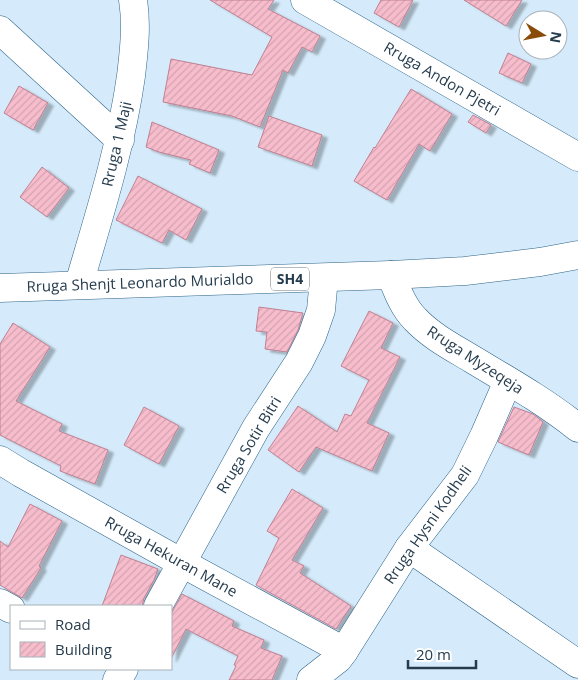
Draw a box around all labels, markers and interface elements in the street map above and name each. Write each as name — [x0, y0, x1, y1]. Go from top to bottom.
north arrow — [518, 10, 568, 60]
text: N — [546, 30, 567, 45]
street label: Rruga Andon Pjetri — [381, 37, 504, 120]
street label: Rruga 1 Maji — [97, 99, 136, 188]
street label: Rruga Shenjt Leonardo Murialdo — [26, 268, 254, 296]
road number: SH4 — [271, 268, 309, 290]
street label: Rruga Myzeqeja — [423, 321, 528, 398]
street label: Rruga Sotir Bitri — [211, 392, 285, 497]
street label: Rruga Hysni Kodheli — [379, 461, 476, 588]
street label: Rruga Hekuran Mane — [102, 511, 241, 601]
legend — [10, 605, 172, 670]
text: Road — [55, 614, 91, 634]
scale bar — [408, 638, 476, 670]
text: Building — [55, 639, 112, 659]
text: 20 m — [416, 644, 451, 664]

